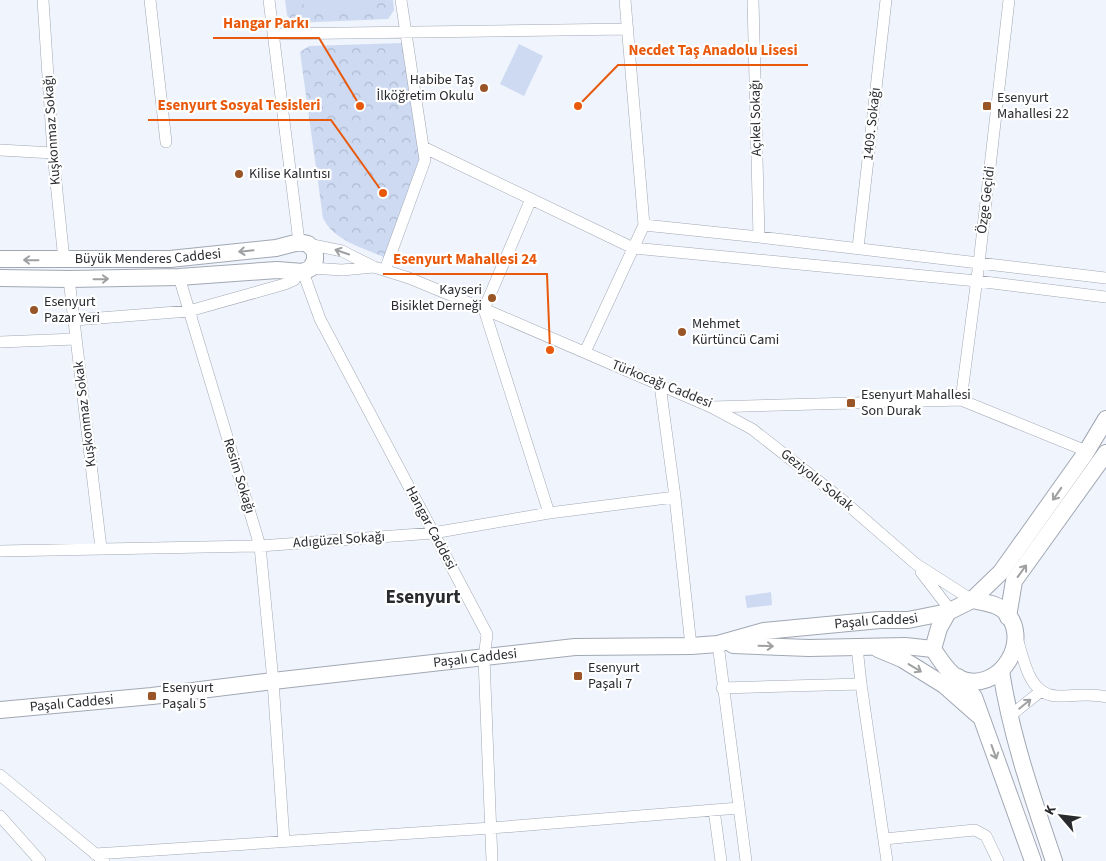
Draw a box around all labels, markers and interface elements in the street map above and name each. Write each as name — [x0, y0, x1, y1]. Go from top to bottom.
callout: Hangar Parkı — [213, 8, 319, 38]
text: Hangar Parkı — [223, 13, 309, 34]
callout: Necdet Taş Anadolu Lisesi — [618, 35, 808, 65]
text: Necdet Taş Anadolu Lisesi — [628, 40, 798, 61]
place label: Habibe Taş İlköğretim Okulu — [376, 70, 474, 106]
street label: Kuşkonmaz Sokağı — [38, 74, 66, 186]
street label: Açıkel Sokağı — [745, 79, 767, 157]
marker: Habibe Taş İlköğretim Okulu — [478, 82, 490, 94]
street label: 1409. Sokağı — [858, 86, 886, 162]
place label: Esenyurt Mahallesi 22 — [997, 88, 1069, 124]
callout: Esenyurt Sosyal Tesisleri — [148, 90, 331, 120]
text: Esenyurt Sosyal Tesisleri — [158, 95, 320, 116]
marker: Esenyurt Mahallesi 22 — [981, 100, 993, 112]
place label: Kilise Kalıntısı — [249, 164, 331, 184]
street label: Özge Geçidi — [972, 165, 1000, 235]
marker: Kilise Kalıntısı — [233, 168, 245, 180]
street label: Büyük Menderes Caddesi — [75, 244, 222, 269]
callout: Esenyurt Mahallesi 24 — [383, 244, 547, 274]
one-way arrow — [238, 247, 254, 256]
one-way arrow — [335, 247, 350, 256]
text: Esenyurt Mahallesi 24 — [393, 249, 537, 270]
one-way arrow — [24, 255, 40, 264]
one-way arrow — [93, 274, 109, 283]
place label: Kayseri Bisiklet Derneği — [391, 280, 482, 316]
place label: Esenyurt Pazar Yeri — [44, 292, 100, 328]
marker: Kayseri Bisiklet Derneği — [486, 292, 498, 304]
marker: Esenyurt Pazar Yeri — [28, 304, 40, 316]
place label: Mehmet Kürtüncü Cami — [692, 314, 779, 350]
marker: Mehmet Kürtüncü Cami — [676, 326, 688, 338]
street label: Türkocağı Caddesi — [609, 355, 715, 413]
street label: Kuşkonmaz Sokak — [69, 360, 101, 468]
place label: Esenyurt Mahallesi Son Durak — [861, 385, 971, 421]
marker: Esenyurt Mahallesi Son Durak — [845, 397, 857, 409]
street label: Resim Sokağı — [218, 436, 260, 516]
street label: Geziyolu Sokak — [776, 444, 858, 516]
street label: Hangar Caddesi — [401, 483, 461, 573]
one-way arrow — [1052, 486, 1062, 500]
street label: Adıgüzel Sokağı — [292, 527, 386, 553]
one-way arrow — [1017, 564, 1027, 578]
district label: Esenyurt — [385, 584, 461, 611]
street label: Paşalı Caddesi — [833, 608, 920, 634]
one-way arrow — [758, 642, 774, 651]
street label: Paşalı Caddesi — [432, 644, 518, 673]
place label: Esenyurt Paşalı 7 — [588, 658, 640, 694]
one-way arrow — [908, 663, 922, 673]
marker: Esenyurt Paşalı 7 — [572, 670, 584, 682]
place label: Esenyurt Paşalı 5 — [162, 678, 214, 714]
street label: Paşalı Caddesi — [29, 690, 114, 717]
marker: Esenyurt Paşalı 5 — [146, 690, 158, 702]
one-way arrow — [1018, 698, 1031, 709]
one-way arrow — [990, 744, 999, 759]
north arrow — [1036, 791, 1086, 841]
text: K — [1040, 802, 1061, 819]

